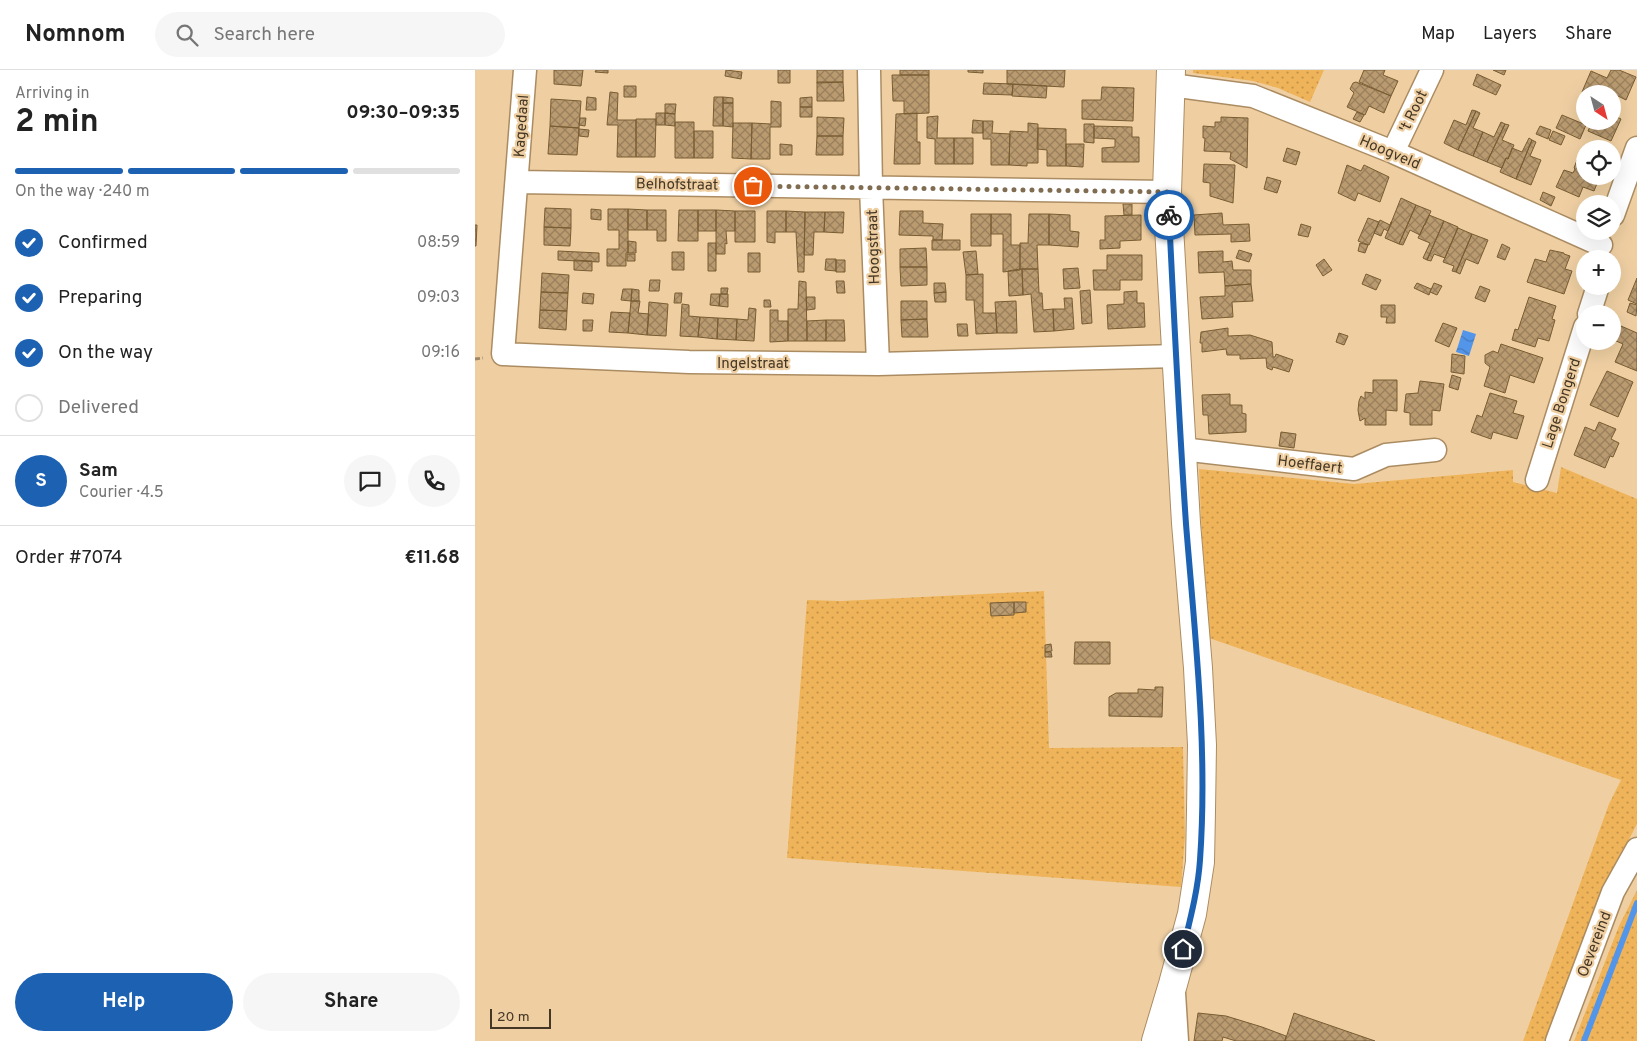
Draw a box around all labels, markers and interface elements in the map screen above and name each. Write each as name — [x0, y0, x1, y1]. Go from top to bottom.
search box — [155, 12, 505, 57]
text: Nomnom — [25, 20, 125, 50]
icon: search — [173, 21, 201, 49]
text: Search here — [213, 23, 315, 47]
text: Map — [1421, 23, 1455, 46]
text: Layers — [1483, 23, 1537, 46]
text: Share — [1565, 23, 1612, 46]
text: Arriving in — [15, 84, 90, 104]
north arrow — [1576, 85, 1621, 130]
map controls — [1576, 85, 1621, 350]
street label: 't Root — [1396, 87, 1433, 136]
street label: Kagedaal — [511, 94, 534, 158]
text: 09:30–09:35 — [346, 101, 460, 125]
text: 2 min — [15, 103, 99, 143]
street label: Hoogveld — [1356, 132, 1423, 175]
button: locate — [1576, 140, 1621, 185]
pin — [732, 165, 774, 207]
icon: bag — [739, 172, 767, 200]
street label: Belhofstraat — [636, 175, 718, 196]
text: On the way · 240 m — [15, 182, 150, 202]
courier — [1144, 190, 1194, 240]
button: layers — [1576, 195, 1621, 240]
icon: bike — [1155, 201, 1183, 229]
street label: Hoogstraat — [864, 209, 885, 285]
icon: check — [15, 229, 43, 257]
text: Confirmed — [58, 231, 148, 255]
text: 08:59 — [417, 233, 460, 253]
button: + — [1576, 250, 1621, 295]
icon: check — [15, 284, 43, 312]
text: Preparing — [58, 286, 142, 310]
text: 09:03 — [417, 288, 460, 308]
button: − — [1576, 305, 1621, 350]
icon: check — [15, 339, 43, 367]
text: On the way — [58, 341, 153, 365]
text: 09:16 — [421, 343, 460, 363]
street label: Ingelstraat — [717, 355, 789, 374]
street label: Lage Bongerd — [1539, 356, 1586, 451]
text: Delivered — [58, 396, 139, 420]
street label: Hoeffaert — [1276, 452, 1343, 479]
button: chat — [344, 455, 396, 507]
button: phone — [408, 455, 460, 507]
text: Sam — [79, 459, 118, 483]
text: S — [35, 469, 47, 493]
text: Courier · 4.5 — [79, 483, 164, 503]
text: Order #7074 — [15, 546, 123, 570]
text: €11.68 — [404, 546, 460, 570]
street label: Oevereind — [1574, 909, 1617, 980]
pin — [1162, 928, 1204, 970]
icon: home — [1169, 935, 1197, 963]
button: Help — [15, 973, 233, 1031]
button: Share — [243, 973, 460, 1031]
scale bar — [490, 1006, 551, 1029]
text: 20 m — [497, 1009, 530, 1026]

